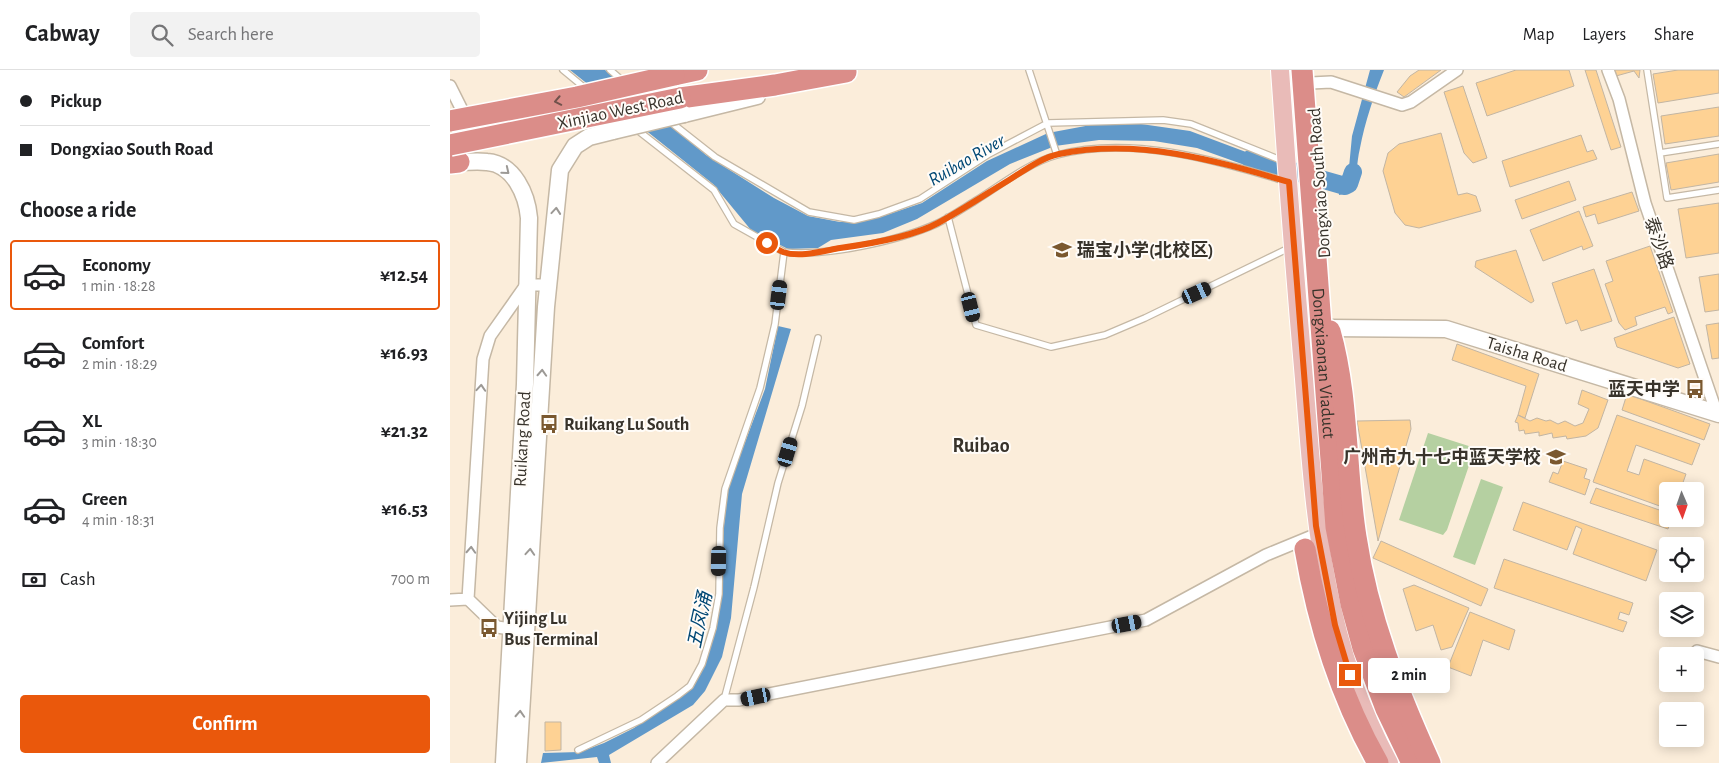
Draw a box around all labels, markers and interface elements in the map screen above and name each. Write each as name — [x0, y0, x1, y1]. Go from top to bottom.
search box — [130, 12, 480, 57]
icon: search — [148, 21, 176, 49]
text: Cabway — [25, 22, 100, 46]
text: Search here — [188, 25, 274, 44]
text: Map — [1523, 26, 1554, 44]
text: Layers — [1582, 26, 1626, 44]
text: Share — [1654, 26, 1694, 44]
street label: Xinjiao West Road — [556, 89, 685, 133]
text: Pickup — [50, 92, 102, 111]
one-way arrow — [553, 95, 562, 105]
street label: Dongxiao South Road — [1306, 107, 1334, 259]
water label: Ruibao River — [925, 130, 1009, 190]
text: Dongxiao South Road — [50, 140, 213, 159]
one-way arrow — [500, 165, 509, 174]
text: Choose a ride — [20, 199, 136, 221]
one-way arrow — [550, 206, 561, 214]
street label: 泰沙路 — [1641, 214, 1677, 272]
route start — [756, 232, 778, 254]
school or university icon: 瑞宝小学(北校区) — [1051, 239, 1073, 261]
place label: 瑞宝小学(北校区) — [1077, 240, 1214, 260]
icon: car — [22, 253, 67, 298]
text: Economy — [82, 256, 151, 275]
text: ¥12.54 — [380, 266, 428, 285]
text: 1 min · 18:28 — [82, 278, 156, 294]
car — [769, 279, 788, 311]
car — [1180, 280, 1213, 306]
street label: Dongxiaonan Viaduct — [1308, 287, 1337, 440]
car — [960, 291, 981, 323]
icon: car — [22, 331, 67, 376]
text: Comfort — [82, 334, 144, 353]
street label: Taisha Road — [1484, 334, 1569, 376]
text: ¥16.93 — [380, 344, 428, 363]
text: 2 min · 18:29 — [82, 356, 157, 372]
one-way arrow — [536, 368, 547, 376]
bus stop icon: 蓝天中学 — [1684, 378, 1706, 400]
place label: 蓝天中学 — [1608, 379, 1680, 399]
one-way arrow — [475, 384, 486, 392]
street label: Ruikang Road — [511, 391, 534, 487]
icon: car — [22, 409, 67, 454]
text: XL — [82, 412, 102, 431]
bus stop icon: Ruikang Lu South — [538, 413, 560, 435]
place label: Ruikang Lu South — [564, 416, 689, 434]
text: ¥21.32 — [381, 422, 428, 441]
text: 3 min · 18:30 — [82, 434, 157, 450]
car — [776, 435, 799, 469]
district label: Ruibao — [952, 436, 1010, 456]
school or university icon: 广州市九十七中蓝天学校 — [1545, 446, 1567, 468]
place label: 广州市九十七中蓝天学校 — [1343, 447, 1541, 467]
north arrow — [1659, 482, 1704, 528]
map controls — [1659, 482, 1704, 747]
icon: car — [22, 487, 67, 532]
text: Green — [82, 490, 128, 509]
text: ¥16.53 — [381, 500, 428, 519]
text: 4 min · 18:31 — [82, 512, 155, 528]
button: locate — [1659, 537, 1704, 582]
one-way arrow — [465, 546, 476, 554]
car — [711, 546, 726, 576]
one-way arrow — [524, 548, 535, 556]
icon: cash — [20, 566, 48, 594]
text: Cash — [60, 570, 96, 589]
text: 700 m — [391, 571, 430, 587]
water label: 五凤涌 — [684, 588, 716, 650]
button: layers — [1659, 592, 1704, 637]
place label: Yijing Lu Bus Terminal — [504, 610, 598, 649]
car — [1110, 614, 1143, 634]
bus stop icon: Yijing Lu Bus Terminal — [478, 617, 500, 639]
button: + — [1659, 647, 1704, 692]
callout: 2 min — [1368, 658, 1450, 692]
route end — [1339, 664, 1361, 686]
text: 2 min — [1391, 667, 1427, 683]
car — [739, 687, 772, 707]
button: Confirm — [20, 695, 430, 753]
button: − — [1659, 702, 1704, 747]
one-way arrow — [515, 710, 526, 718]

